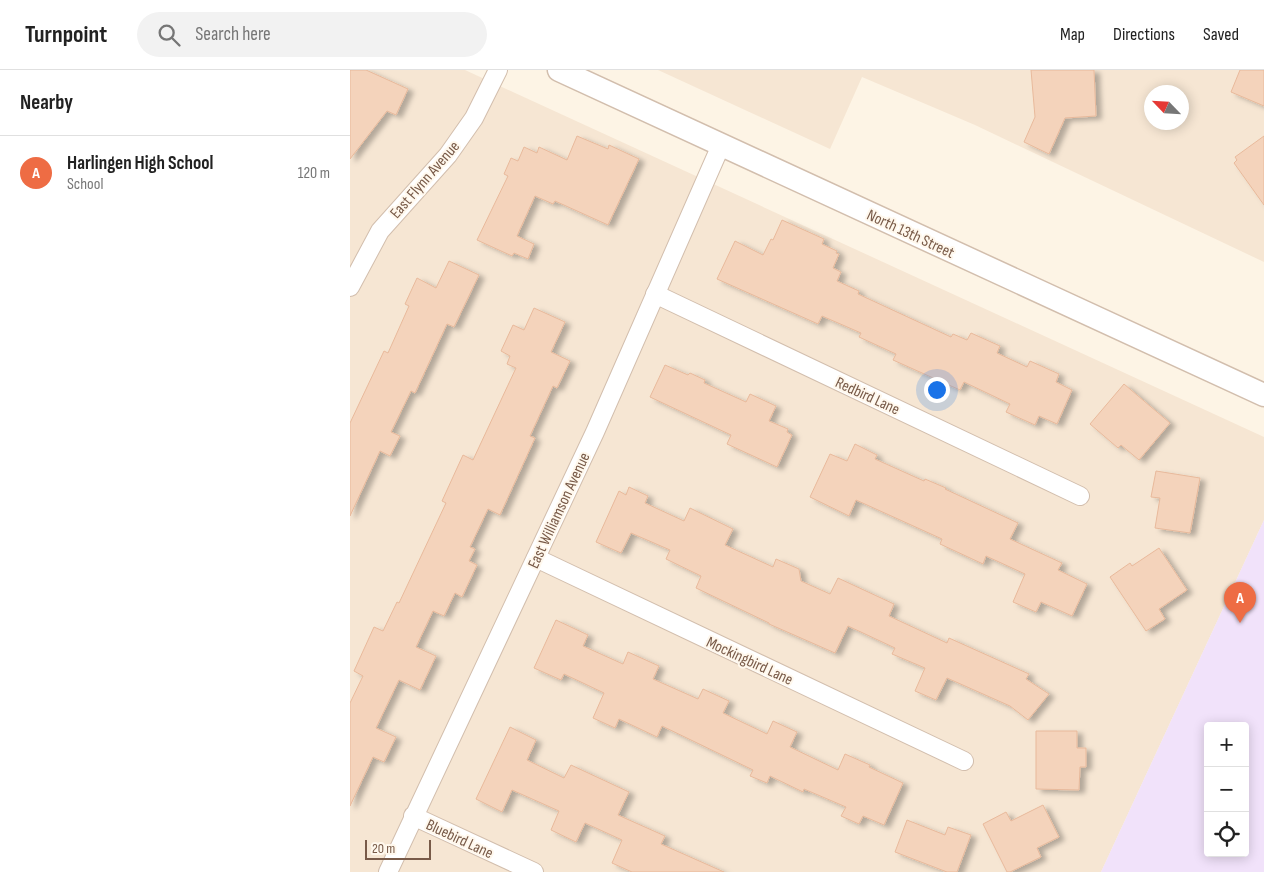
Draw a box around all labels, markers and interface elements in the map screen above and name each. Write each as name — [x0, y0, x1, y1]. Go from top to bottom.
search box — [137, 12, 487, 57]
text: Turnpoint — [25, 20, 107, 49]
icon: search — [155, 21, 183, 49]
text: Search here — [195, 23, 271, 46]
text: Map — [1060, 24, 1085, 45]
text: Directions — [1113, 24, 1175, 45]
text: Saved — [1203, 24, 1239, 45]
north arrow — [1144, 85, 1189, 130]
text: Nearby — [20, 90, 73, 115]
street label: East Flynn Avenue — [386, 137, 464, 223]
text: Harlingen High School — [67, 152, 213, 175]
text: A — [32, 164, 40, 183]
text: 120 m — [298, 164, 330, 183]
text: School — [67, 175, 103, 194]
street label: North 13th Street — [864, 206, 957, 263]
street label: Redbird Lane — [832, 373, 903, 420]
your location — [924, 377, 950, 403]
street label: East Williamson Avenue — [524, 450, 595, 572]
pin: A — [1224, 582, 1256, 623]
street label: Mockingbird Lane — [703, 633, 796, 690]
map controls — [1204, 722, 1249, 857]
button: + — [1204, 722, 1249, 767]
button: − — [1204, 767, 1249, 812]
button: locate — [1204, 812, 1249, 857]
street label: Bluebird Lane — [423, 816, 496, 863]
scale bar — [365, 837, 431, 860]
text: 20 m — [372, 840, 395, 857]

